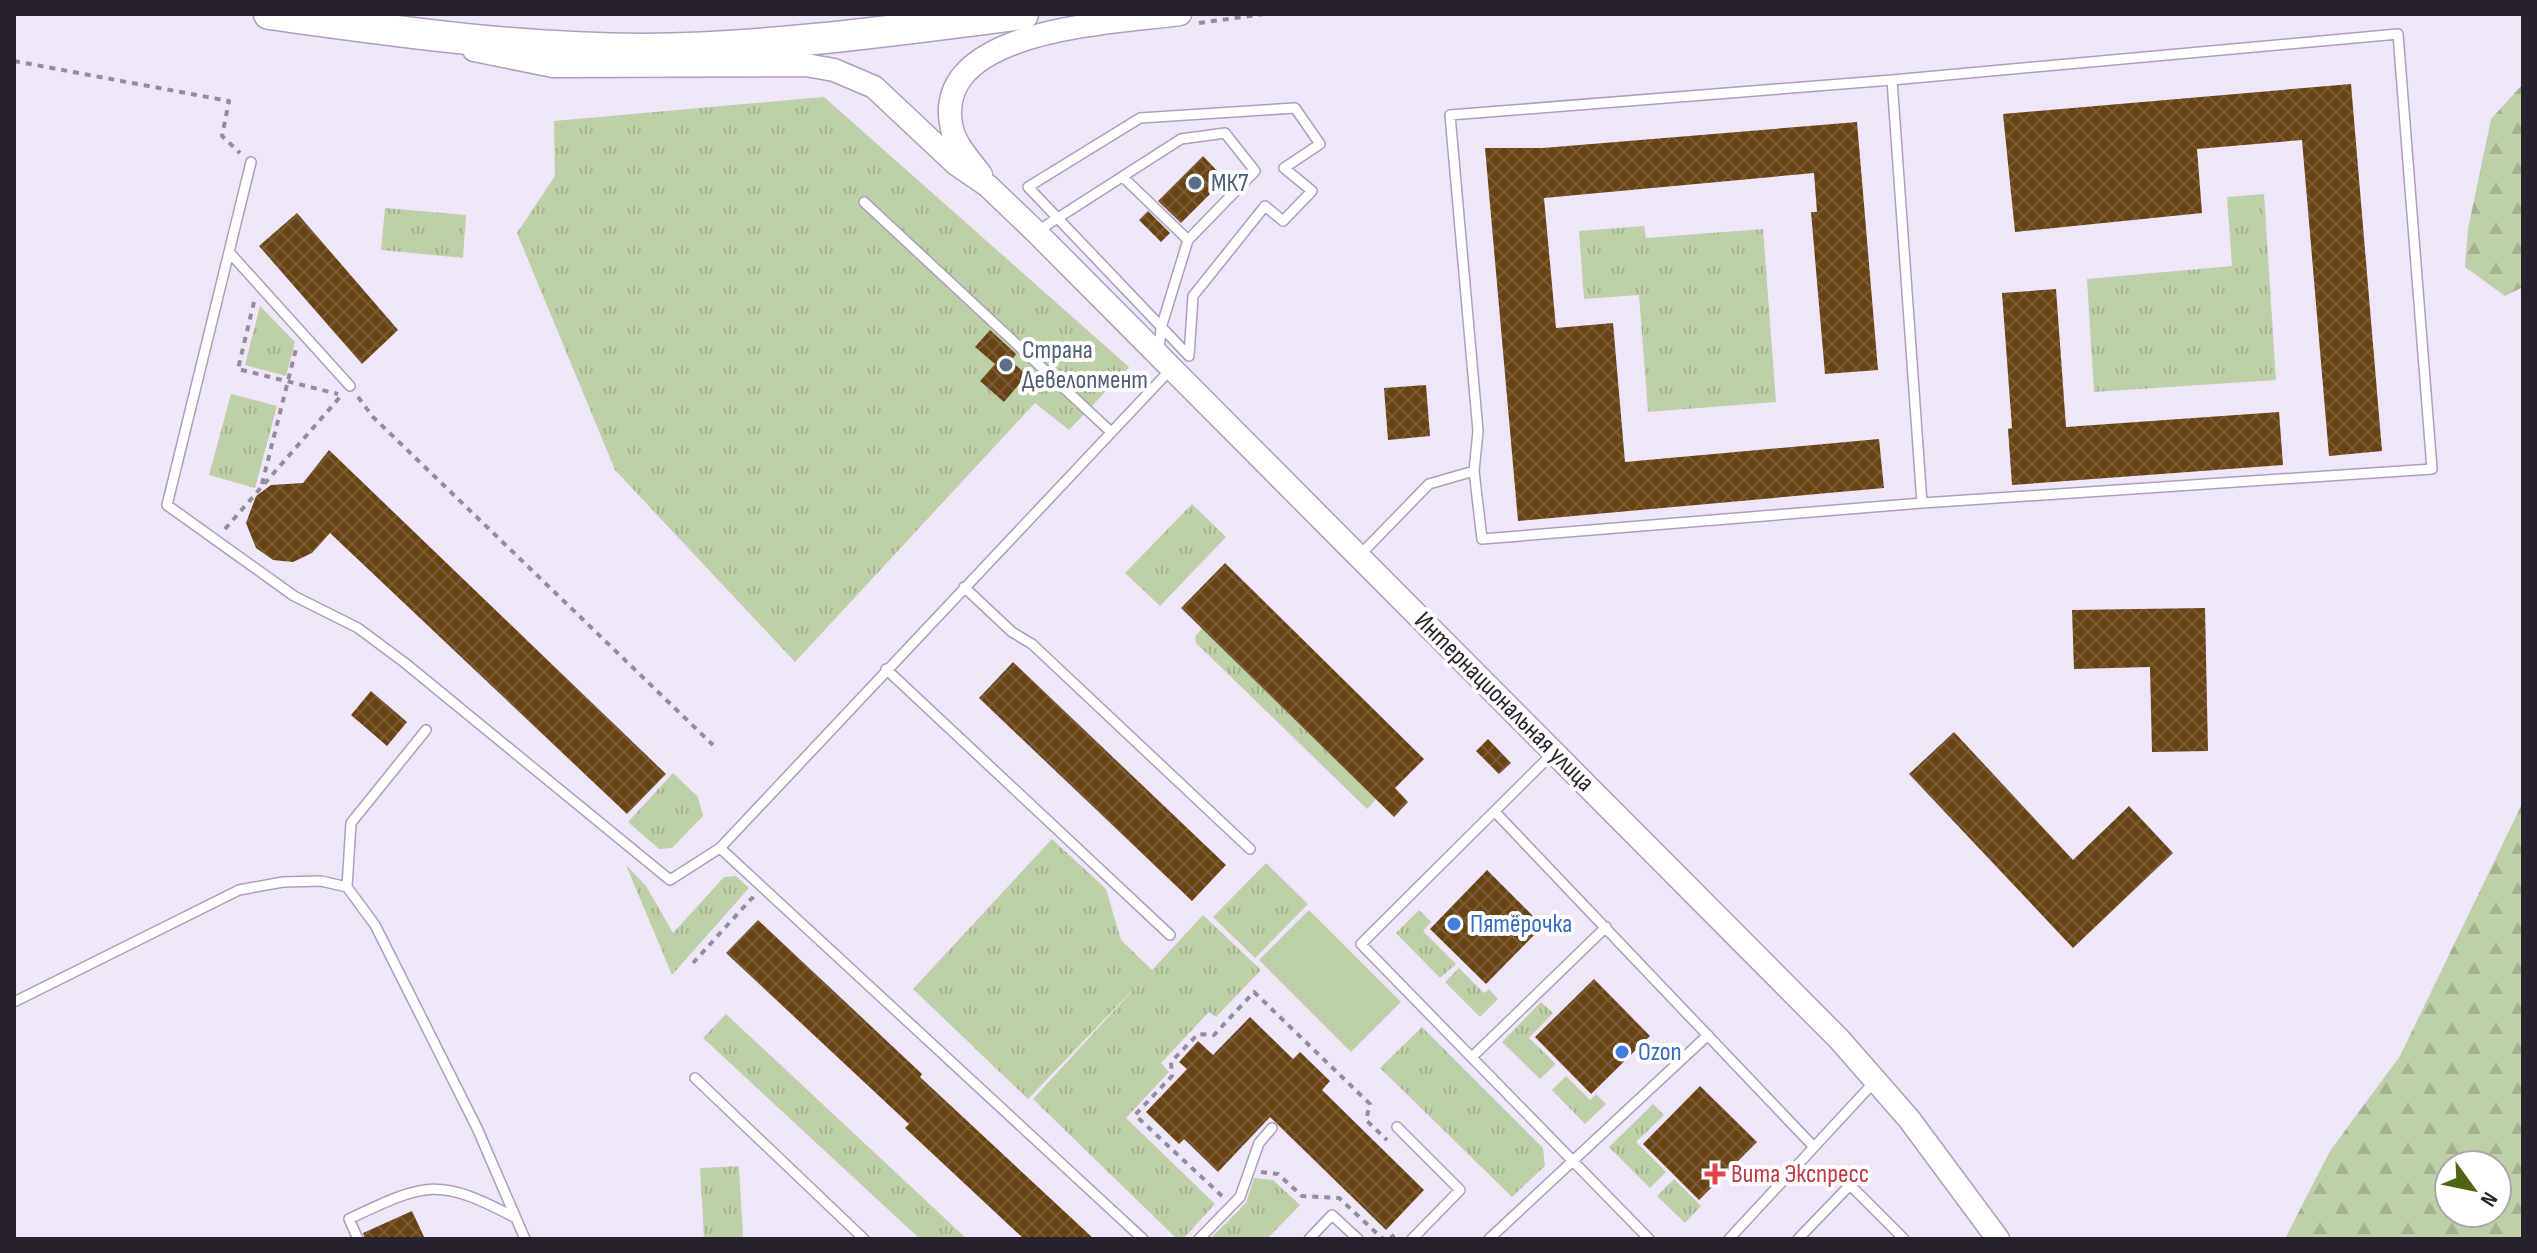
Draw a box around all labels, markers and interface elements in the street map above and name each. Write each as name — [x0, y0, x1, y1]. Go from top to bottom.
place label: МК7 — [1211, 168, 1249, 199]
marker: МК7 — [1186, 174, 1204, 192]
place label: Страна Девелопмент — [1022, 335, 1148, 396]
marker: Страна Девелопмент — [997, 356, 1015, 374]
street label: Интернациональная улица — [1408, 606, 1600, 798]
place label: Пятёрочка — [1470, 909, 1572, 940]
marker: Пятёрочка — [1445, 915, 1463, 933]
place label: Ozon — [1638, 1037, 1682, 1068]
marker: Ozon — [1613, 1043, 1631, 1061]
north arrow — [2433, 1149, 2513, 1229]
place label: Вита Экспресс — [1731, 1159, 1869, 1190]
marker: Вита Экспресс — [1706, 1165, 1724, 1183]
text: N — [2474, 1187, 2503, 1211]

